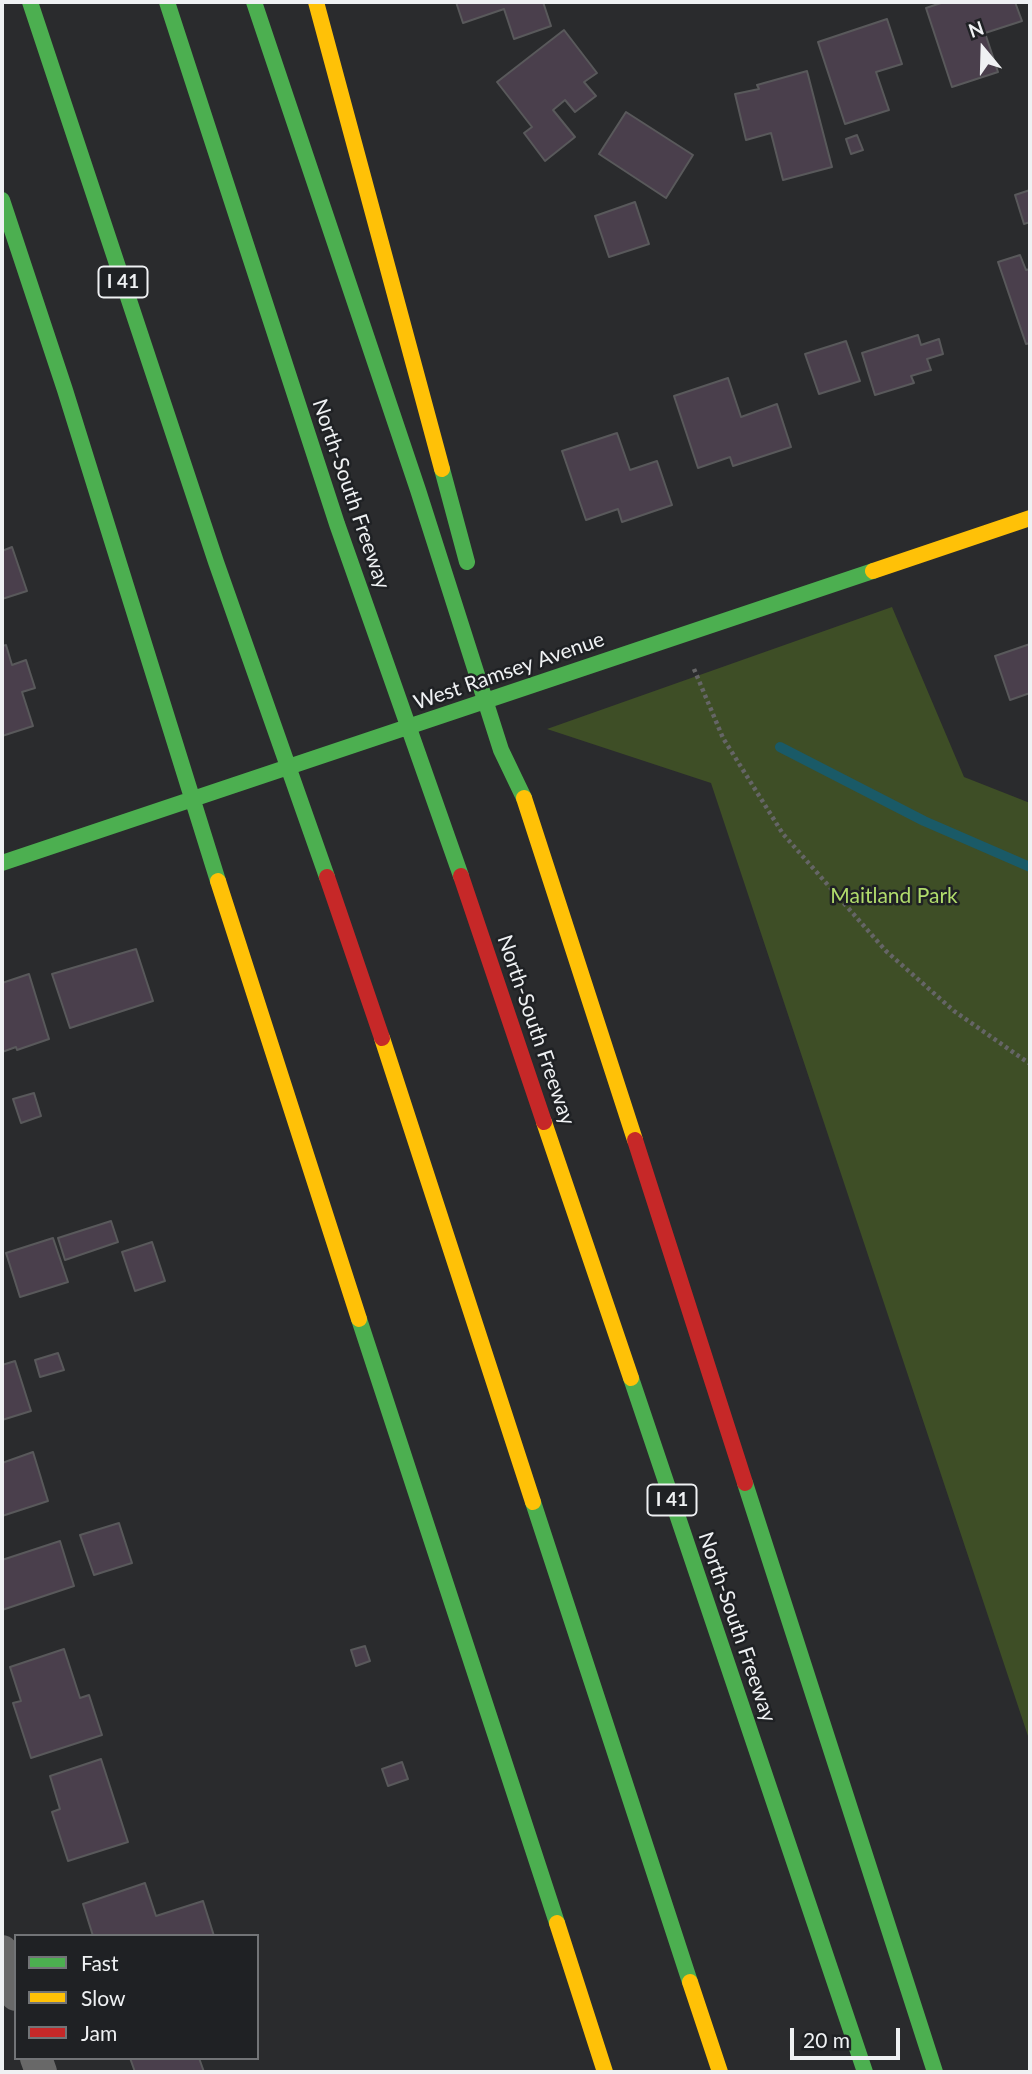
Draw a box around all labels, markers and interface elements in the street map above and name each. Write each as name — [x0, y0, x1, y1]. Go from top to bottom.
north arrow — [948, 14, 1018, 84]
text: N — [965, 15, 987, 42]
road number: I 41 — [99, 266, 148, 298]
street label: North-South Freeway — [307, 396, 395, 592]
street label: West Ramsey Avenue — [410, 627, 608, 715]
park label: Maitland Park — [830, 883, 958, 909]
street label: North-South Freeway — [492, 932, 580, 1128]
road number: I 41 — [648, 1484, 696, 1516]
street label: North-South Freeway — [693, 1529, 781, 1725]
legend — [14, 1934, 259, 2060]
text: Fast — [81, 1950, 118, 1975]
text: Slow — [81, 1985, 125, 2010]
scale bar — [794, 2014, 904, 2058]
text: Jam — [81, 2020, 117, 2045]
text: 20 m — [803, 2027, 850, 2052]

